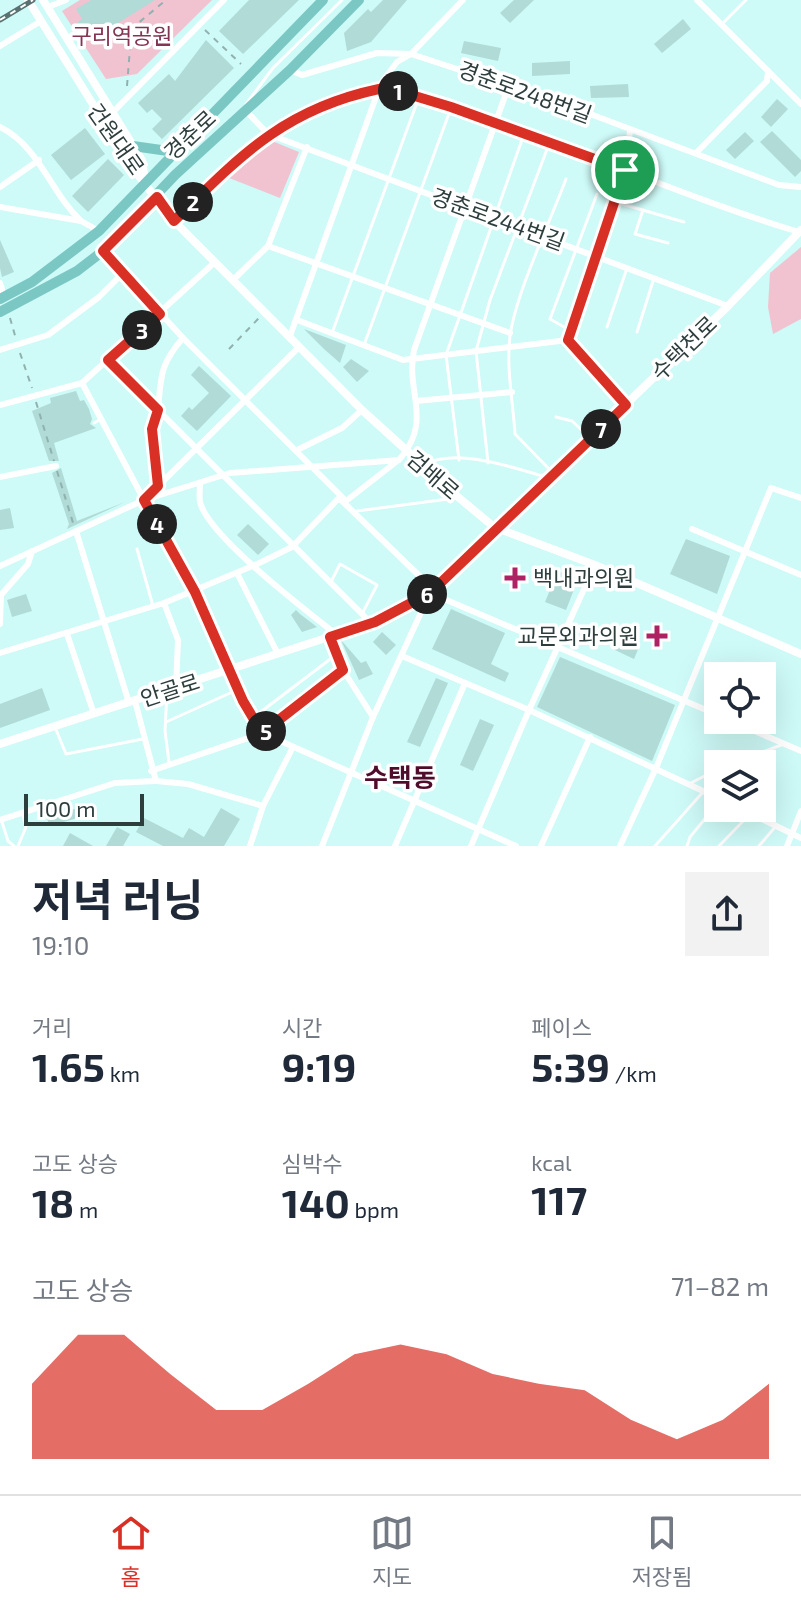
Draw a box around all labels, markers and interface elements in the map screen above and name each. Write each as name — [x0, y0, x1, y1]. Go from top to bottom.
park label: 구리역공원 — [71, 22, 173, 48]
street label: 경춘로248번길 — [455, 55, 596, 127]
pin: 1 — [378, 71, 418, 111]
text: 1 — [393, 78, 403, 104]
street label: 건원대로 — [83, 98, 151, 179]
street label: 경춘로 — [158, 104, 220, 164]
pin — [591, 136, 659, 204]
icon: arrive — [603, 148, 647, 192]
pin: 2 — [173, 182, 213, 222]
street label: 경춘로244번길 — [428, 182, 569, 254]
text: 2 — [187, 189, 199, 215]
pin: 3 — [122, 310, 162, 350]
street label: 수택천로 — [645, 310, 721, 385]
text: 3 — [136, 317, 148, 343]
pin: 7 — [581, 409, 621, 449]
text: 7 — [595, 416, 607, 442]
street label: 검배로 — [402, 445, 465, 504]
pin: 4 — [137, 504, 177, 544]
text: 4 — [150, 511, 164, 537]
place label: 백내과의원 — [533, 564, 634, 590]
marker: 백내과의원 — [504, 567, 526, 589]
pin: 6 — [407, 574, 447, 614]
text: 6 — [421, 581, 433, 607]
place label: 교문외과의원 — [518, 622, 639, 648]
marker: 교문외과의원 — [646, 625, 668, 647]
map controls — [704, 662, 776, 822]
button: locate — [704, 662, 776, 734]
street label: 안골로 — [137, 667, 203, 711]
pin: 5 — [246, 711, 286, 751]
text: 5 — [260, 718, 272, 744]
button: layers — [704, 750, 776, 822]
district label: 수택동 — [364, 761, 436, 792]
scale bar — [24, 790, 144, 826]
text: 100 m — [36, 795, 95, 821]
text: 저녁 러닝 — [32, 872, 203, 925]
button: share — [685, 872, 769, 956]
text: 19:10 — [32, 929, 89, 960]
text: 거리 — [32, 1014, 72, 1040]
text: 시간 — [282, 1014, 322, 1040]
text: 페이스 — [531, 1014, 592, 1040]
text: 1.65 — [32, 1042, 105, 1090]
text: 9:19 — [282, 1042, 356, 1090]
text: 5:39 — [531, 1042, 610, 1090]
text: km — [105, 1060, 140, 1086]
text: /km — [610, 1060, 657, 1086]
text: kcal — [531, 1149, 572, 1175]
text: 고도 상승 — [32, 1150, 118, 1176]
text: 심박수 — [282, 1150, 342, 1176]
text: 117 — [531, 1175, 587, 1223]
text: 18 — [32, 1178, 74, 1226]
text: 140 — [282, 1178, 350, 1226]
text: m — [74, 1196, 98, 1222]
text: bpm — [350, 1196, 399, 1222]
text: 71–82 m — [671, 1270, 769, 1301]
text: 고도 상승 — [32, 1274, 133, 1305]
tab: 홈 — [109, 1511, 153, 1591]
tab: 지도 — [370, 1511, 414, 1591]
tab: 저장됨 — [632, 1511, 692, 1591]

